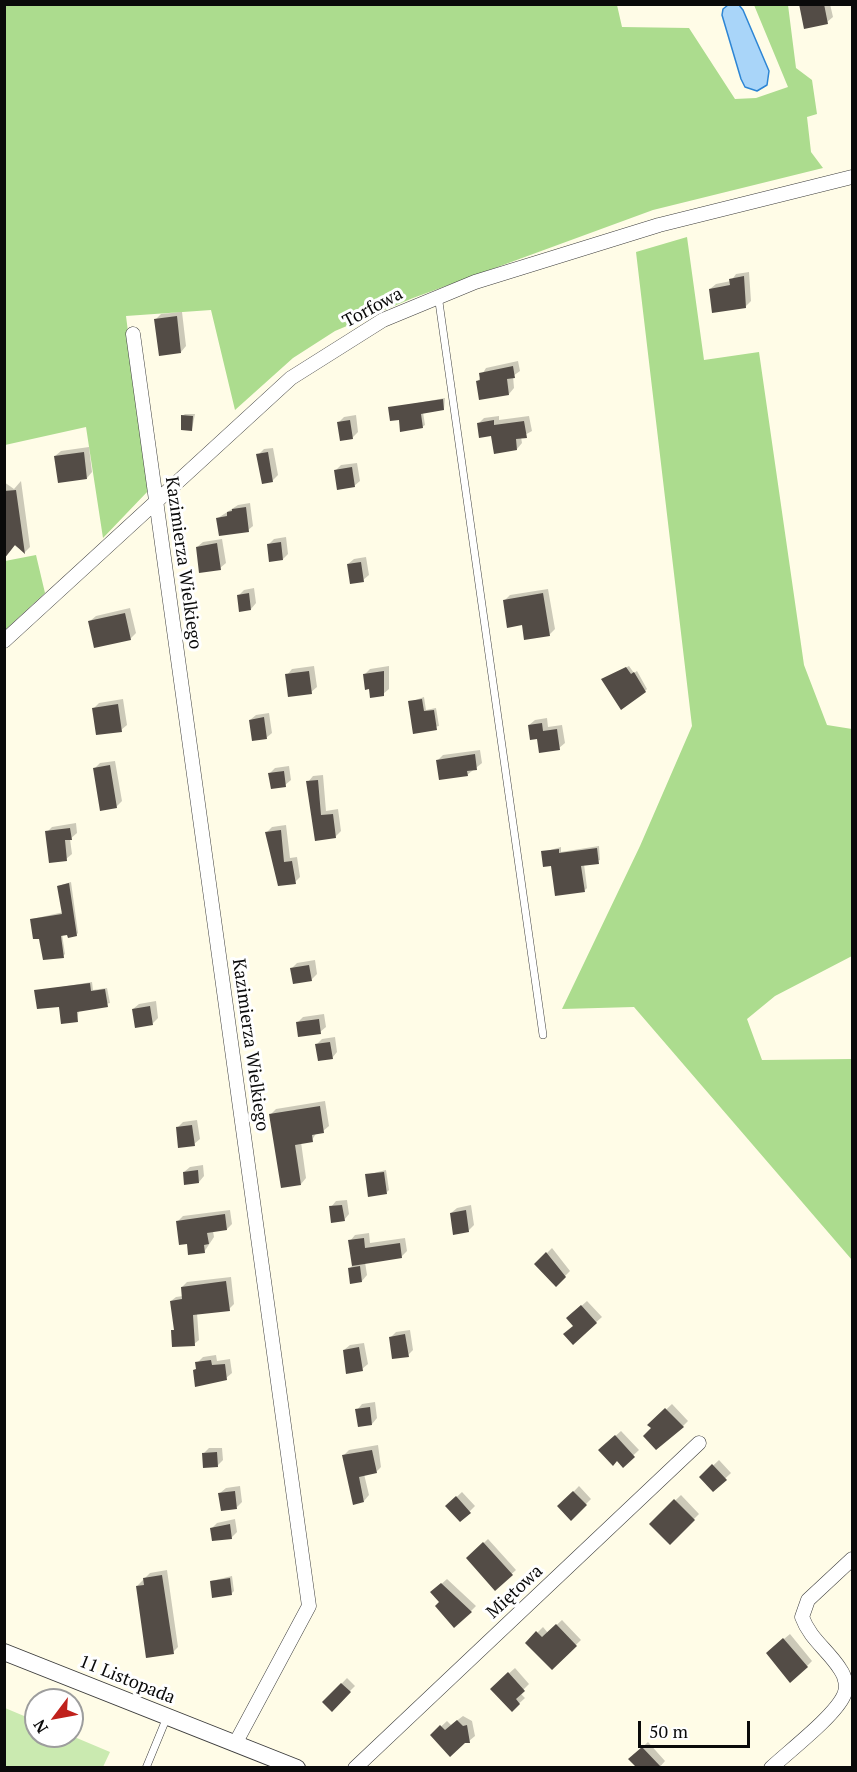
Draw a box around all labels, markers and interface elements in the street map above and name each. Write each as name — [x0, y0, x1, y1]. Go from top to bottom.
street label: Torfowa — [339, 283, 407, 333]
street label: Kazimierza Wielkiego — [160, 475, 206, 651]
street label: Kazimierza Wielkiego — [227, 957, 273, 1133]
street label: Miętowa — [483, 1561, 547, 1623]
street label: 11 Listopada — [76, 1651, 178, 1709]
north arrow — [24, 1688, 84, 1748]
scale bar — [641, 1709, 754, 1747]
text: N — [28, 1716, 53, 1737]
text: 50 m — [649, 1719, 688, 1743]

